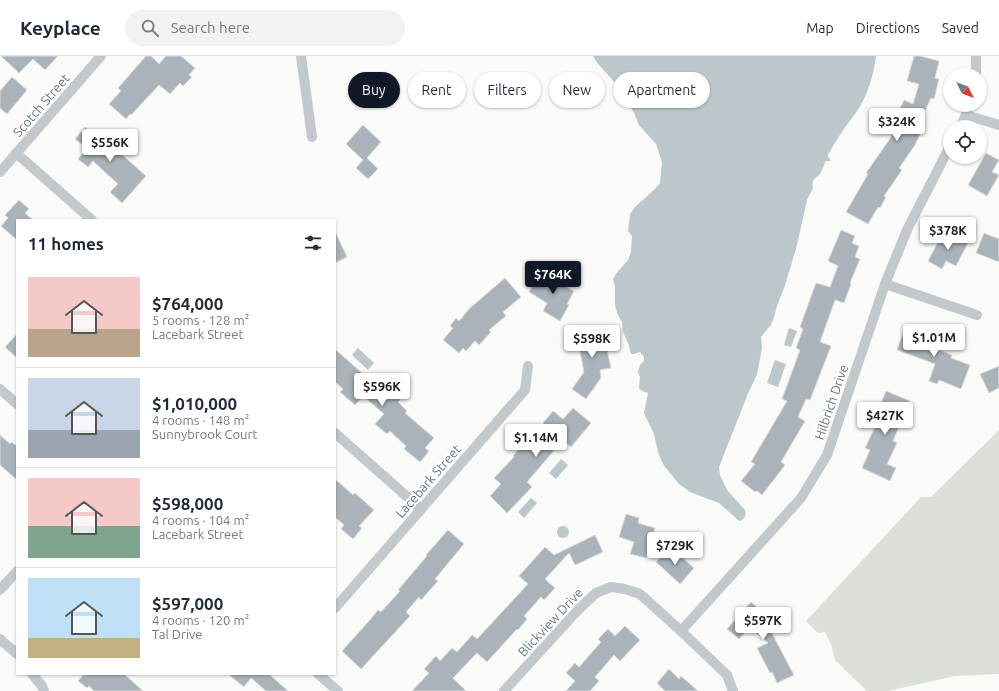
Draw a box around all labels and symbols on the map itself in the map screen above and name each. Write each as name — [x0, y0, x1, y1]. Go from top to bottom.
north arrow — [943, 68, 987, 112]
street label: Scotch Street — [10, 71, 72, 139]
pin: $324K — [869, 108, 925, 142]
pin: $556K — [82, 129, 138, 163]
pin: $378K — [920, 217, 976, 251]
pin: $764K — [525, 261, 581, 295]
pin: $1.01M — [901, 324, 967, 358]
pin: $598K — [564, 325, 620, 359]
street label: Hilbrich Drive — [812, 363, 850, 441]
pin: $596K — [354, 373, 410, 407]
pin: $427K — [857, 402, 913, 436]
pin: $1.14M — [503, 424, 569, 458]
street label: Lacebark Street — [393, 442, 463, 520]
pin: $729K — [647, 532, 703, 566]
street label: Blickview Drive — [515, 585, 585, 659]
pin: $597K — [735, 607, 791, 641]

